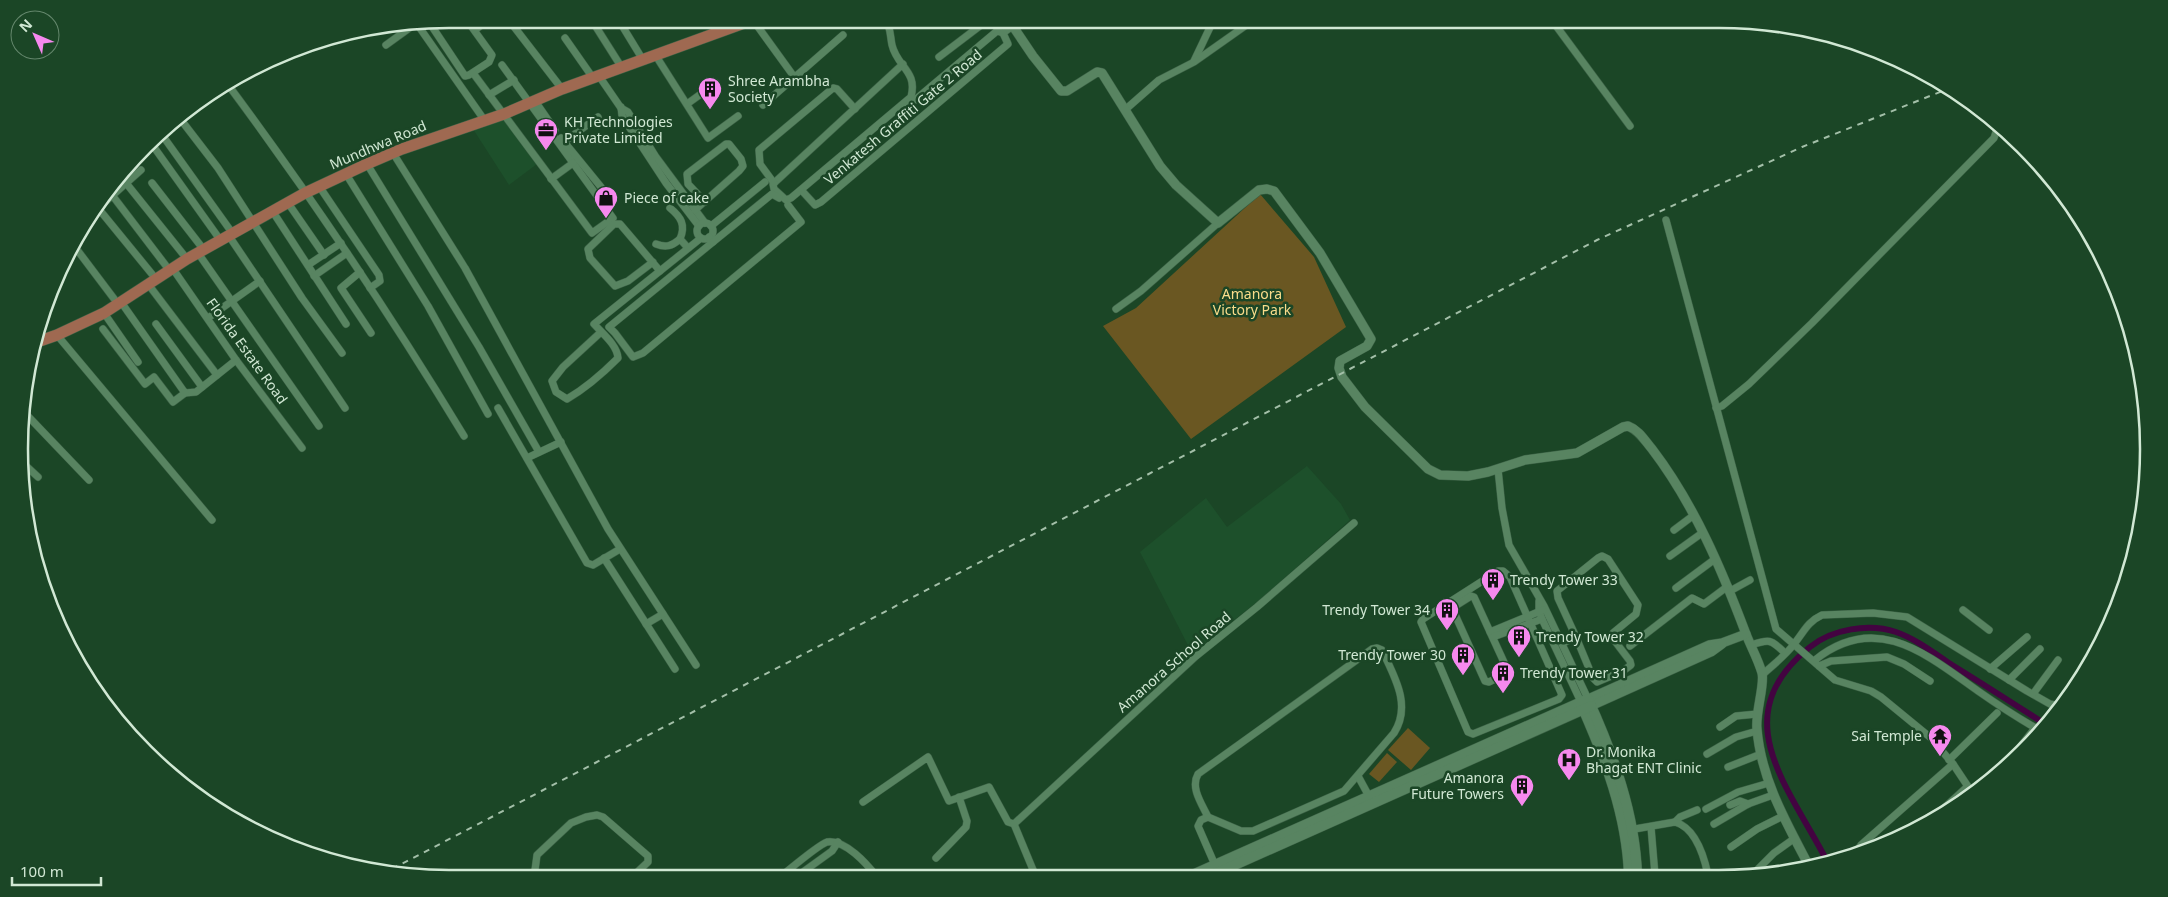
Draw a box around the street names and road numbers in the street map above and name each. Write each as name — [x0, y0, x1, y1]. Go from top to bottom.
street label: Venkatesh Graffiti Gate 2 Road — [820, 45, 986, 188]
street label: Mundhwa Road — [326, 116, 429, 173]
street label: Florida Estate Road — [203, 294, 292, 407]
street label: Amanora School Road — [1113, 607, 1235, 716]

